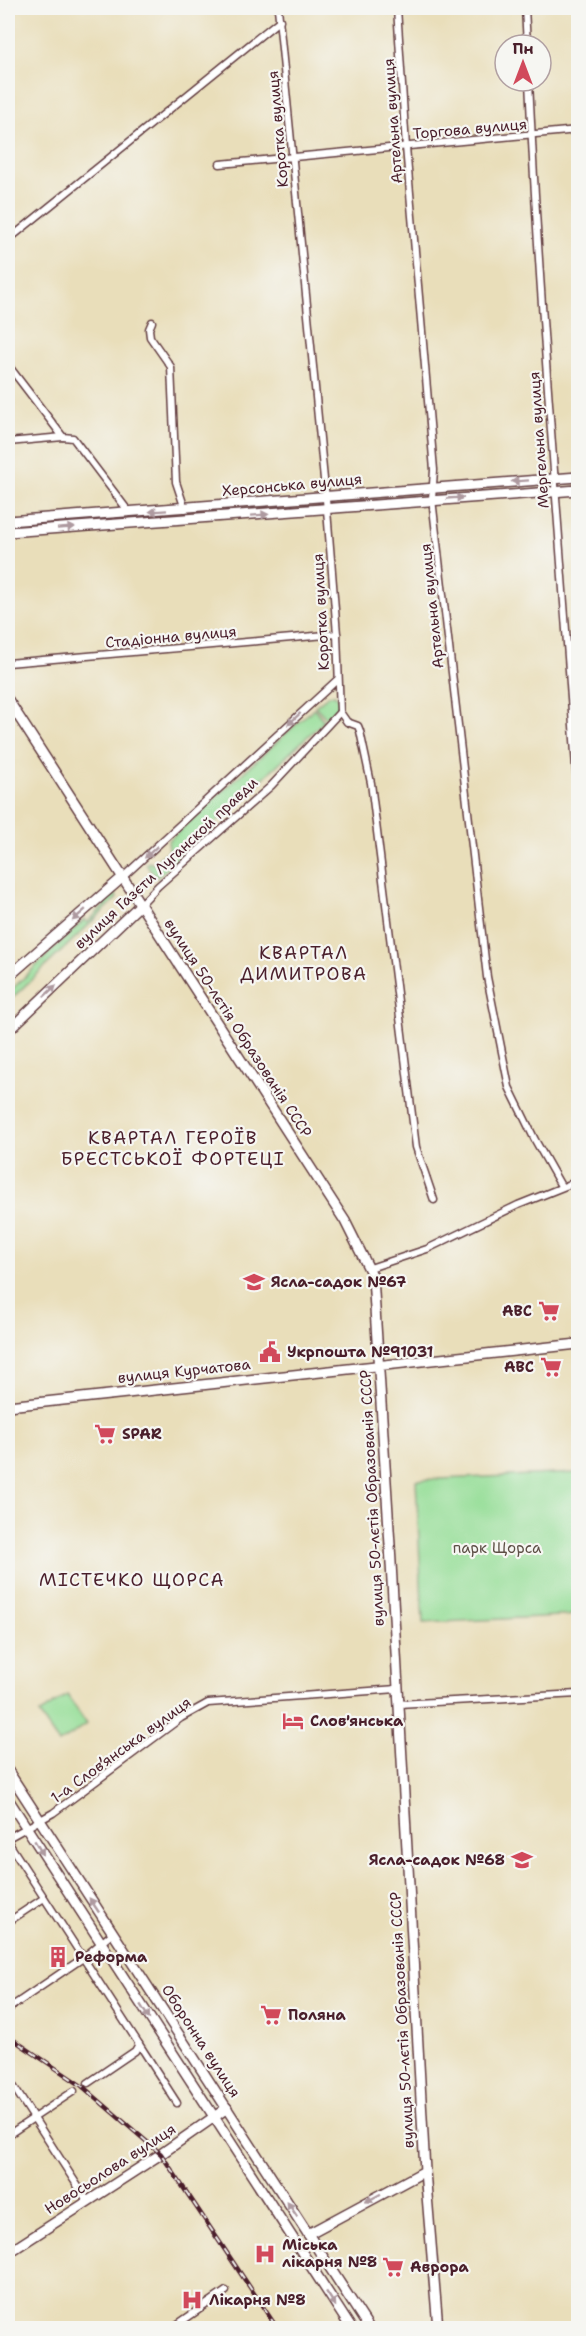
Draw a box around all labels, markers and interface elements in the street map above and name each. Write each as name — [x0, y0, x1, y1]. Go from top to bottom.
north arrow — [493, 33, 553, 93]
text: Пн — [512, 38, 534, 59]
street label: Артельна вулиця — [379, 58, 407, 184]
street label: Коротка вулиця — [263, 70, 293, 188]
street label: Торгова вулиця — [412, 114, 528, 144]
street label: Мергельна вулиця — [524, 371, 554, 509]
street label: Херсонська вулиця — [221, 469, 363, 501]
one-way arrow — [511, 477, 530, 486]
one-way arrow — [445, 494, 464, 503]
one-way arrow — [149, 506, 168, 515]
one-way arrow — [251, 510, 270, 519]
one-way arrow — [56, 523, 75, 533]
street label: Артельна вулиця — [415, 543, 449, 669]
street label: Коротка вулиця — [308, 553, 334, 671]
street label: Стадіонна вулиця — [105, 621, 237, 653]
one-way arrow — [287, 712, 302, 725]
street label: вулиця Газєти Луганской правди — [70, 772, 262, 954]
one-way arrow — [144, 845, 159, 858]
one-way arrow — [72, 908, 87, 921]
street label: вулиця 50-лєтія Образованія СССР — [160, 915, 316, 1141]
district label: КВАРТАЛ ДИМИТРОВА — [240, 941, 368, 986]
one-way arrow — [42, 985, 57, 998]
district label: КВАРТАЛ ГЕРОЇВ БРЕСТСЬКОЇ ФОРТЕЦІ — [61, 1126, 285, 1171]
school or university icon: Ясла-садок №67 — [242, 1270, 266, 1294]
place label: Ясла-садок №67 — [271, 1272, 407, 1292]
supermarket icon: ABC — [537, 1299, 561, 1323]
place label: ABC — [502, 1301, 532, 1321]
public building icon: Укрпошта №91031 — [258, 1340, 282, 1364]
place label: Укрпошта №91031 — [287, 1342, 434, 1362]
street label: вулиця Курчатова — [117, 1354, 252, 1388]
supermarket icon: АВС — [539, 1355, 563, 1379]
place label: АВС — [504, 1357, 534, 1377]
street label: вулиця 50-лєтія Образованія СССР — [355, 1369, 389, 1627]
supermarket icon: SPAR — [93, 1422, 117, 1446]
place label: SPAR — [122, 1424, 162, 1444]
park label: парк Щорса — [453, 1538, 542, 1558]
district label: МІСТЕЧКО ЩОРСА — [39, 1568, 225, 1592]
street label: 1-а Слов’янська вулиця — [47, 1692, 195, 1808]
hotel icon: Слов'янська — [281, 1709, 305, 1733]
place label: Слов'янська — [310, 1711, 404, 1731]
one-way arrow — [34, 1840, 45, 1856]
school or university icon: Ясла-садок №68 — [510, 1848, 534, 1872]
place label: Ясла-садок №68 — [369, 1850, 505, 1870]
street label: вулиця 50-лєтія Образованія СССР — [385, 1891, 419, 2149]
one-way arrow — [88, 1897, 100, 1913]
building icon: Реформа — [46, 1945, 70, 1969]
place label: Реформа — [75, 1947, 148, 1967]
street label: Оборонна вулиця — [157, 1981, 245, 2101]
supermarket icon: Поляна — [259, 2003, 283, 2027]
one-way arrow — [139, 2004, 150, 2020]
place label: Поляна — [288, 2005, 346, 2025]
street label: Новосьолова вулиця — [40, 2119, 180, 2219]
one-way arrow — [365, 2193, 382, 2203]
one-way arrow — [286, 2201, 298, 2217]
place label: Міська лікарня №8 — [282, 2235, 377, 2272]
hospital icon: Міська лікарня №8 — [253, 2242, 277, 2266]
supermarket icon: Аврора — [381, 2255, 405, 2279]
place label: Аврора — [410, 2257, 470, 2277]
hospital icon: Лікарня №8 — [180, 2288, 204, 2312]
place label: Лікарня №8 — [209, 2290, 306, 2310]
one-way arrow — [326, 2290, 337, 2307]

